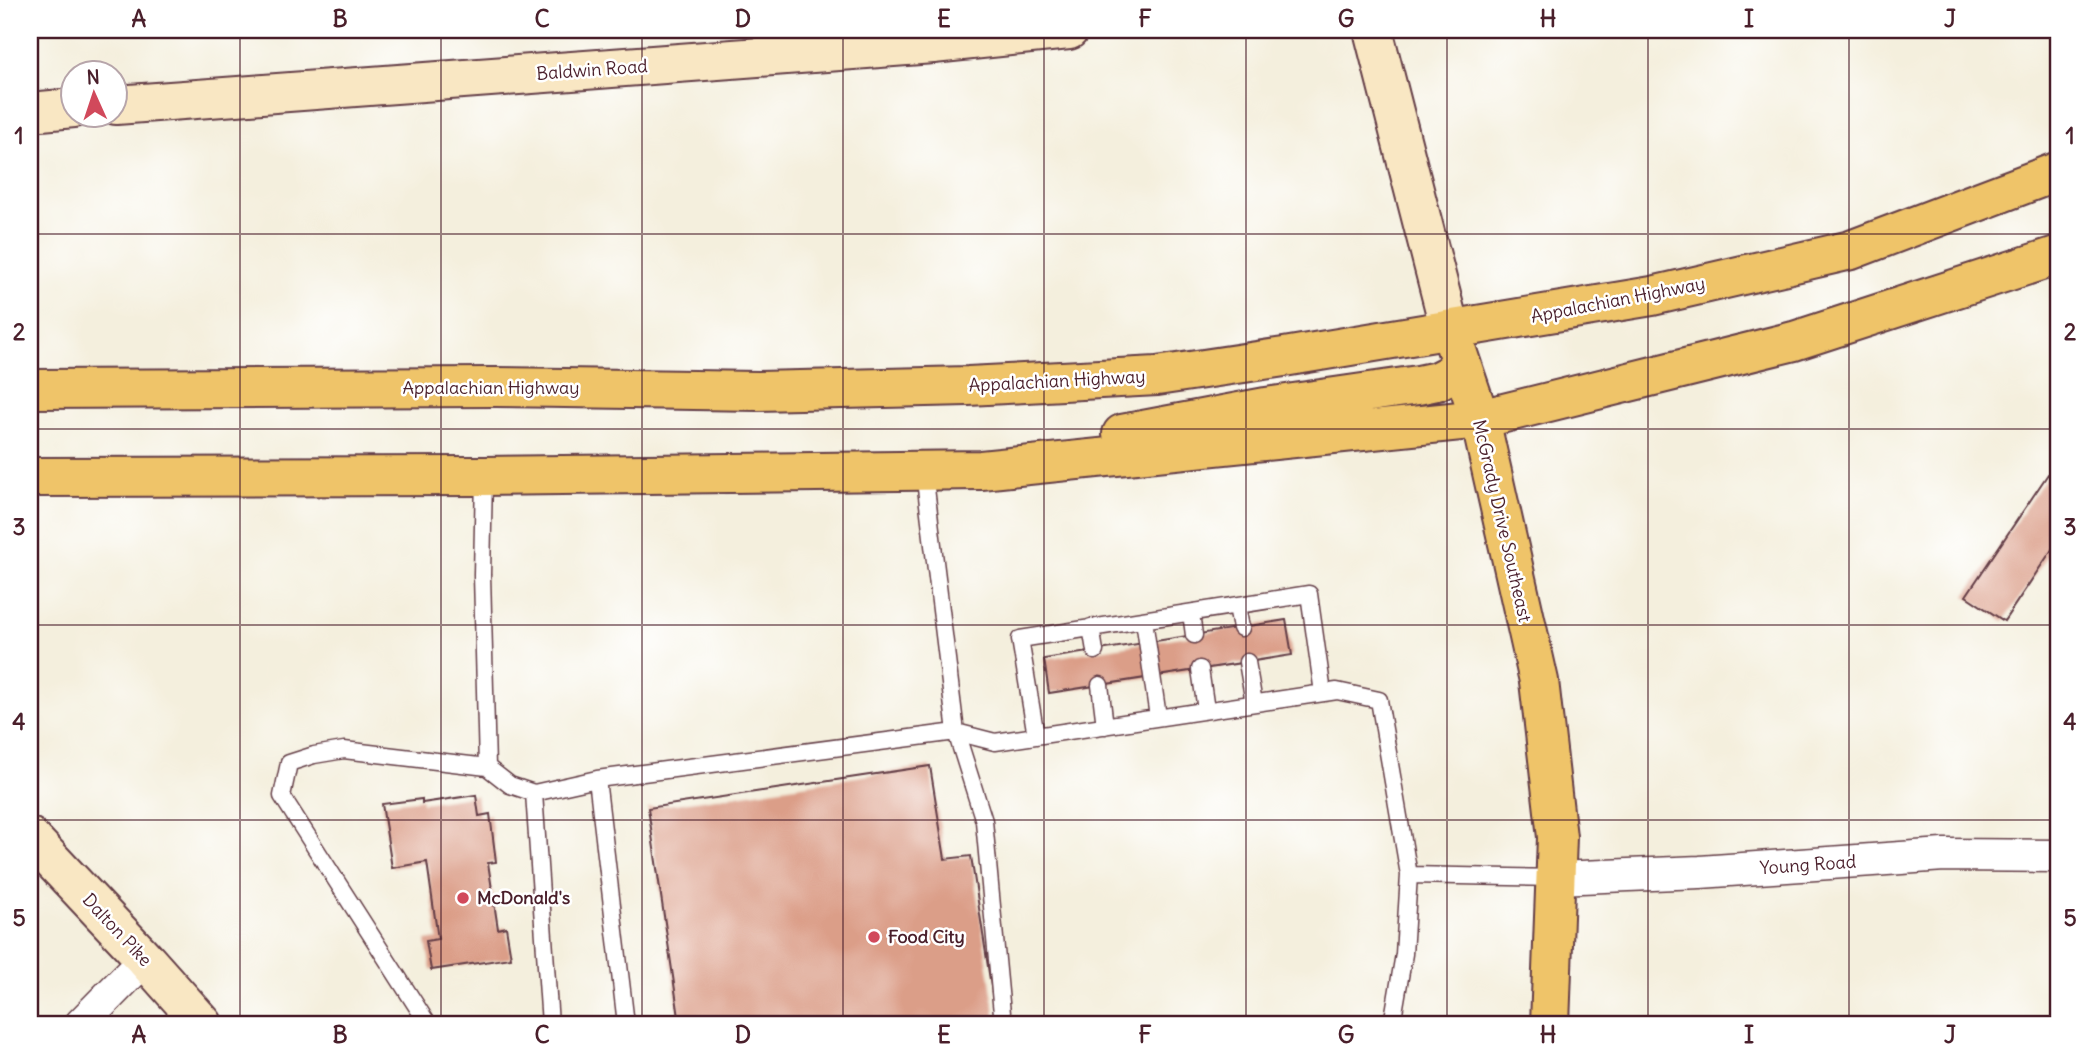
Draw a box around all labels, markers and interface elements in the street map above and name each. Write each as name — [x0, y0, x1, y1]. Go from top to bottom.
text: A — [132, 4, 147, 33]
text: B — [332, 4, 348, 33]
text: C — [534, 4, 550, 33]
text: D — [735, 4, 751, 33]
text: E — [937, 4, 951, 33]
text: F — [1138, 4, 1152, 33]
text: G — [1338, 4, 1354, 33]
text: H — [1540, 4, 1556, 33]
text: I — [1744, 4, 1754, 33]
text: J — [1944, 4, 1956, 33]
street label: Baldwin Road — [535, 54, 649, 85]
north arrow — [60, 60, 130, 130]
text: N — [86, 65, 100, 89]
text: 1 — [14, 121, 24, 150]
text: 1 — [2065, 121, 2075, 150]
street label: Appalachian Highway — [1529, 271, 1707, 328]
text: 2 — [13, 317, 26, 346]
text: 2 — [2064, 317, 2077, 346]
street label: Appalachian Highway — [968, 364, 1146, 397]
street label: Appalachian Highway — [403, 376, 579, 399]
street label: McGrady Drive Southeast — [1468, 417, 1537, 624]
text: 3 — [12, 512, 26, 541]
text: 3 — [2063, 512, 2077, 541]
text: 4 — [12, 707, 26, 736]
text: 4 — [2063, 707, 2077, 736]
street label: Young Road — [1759, 850, 1857, 879]
place label: McDonald's — [477, 886, 570, 909]
street label: Dalton Pike — [78, 888, 157, 971]
marker: McDonald's — [455, 890, 471, 906]
text: 5 — [12, 903, 26, 932]
text: 5 — [2063, 903, 2077, 932]
place label: Food City — [888, 925, 965, 948]
marker: Food City — [866, 929, 882, 945]
text: A — [132, 1020, 147, 1049]
text: B — [332, 1020, 348, 1049]
text: C — [534, 1020, 550, 1049]
text: D — [735, 1020, 751, 1049]
text: E — [937, 1020, 951, 1049]
text: F — [1138, 1020, 1152, 1049]
text: G — [1338, 1020, 1354, 1049]
text: H — [1540, 1020, 1556, 1049]
text: I — [1744, 1020, 1754, 1049]
text: J — [1944, 1020, 1956, 1049]

